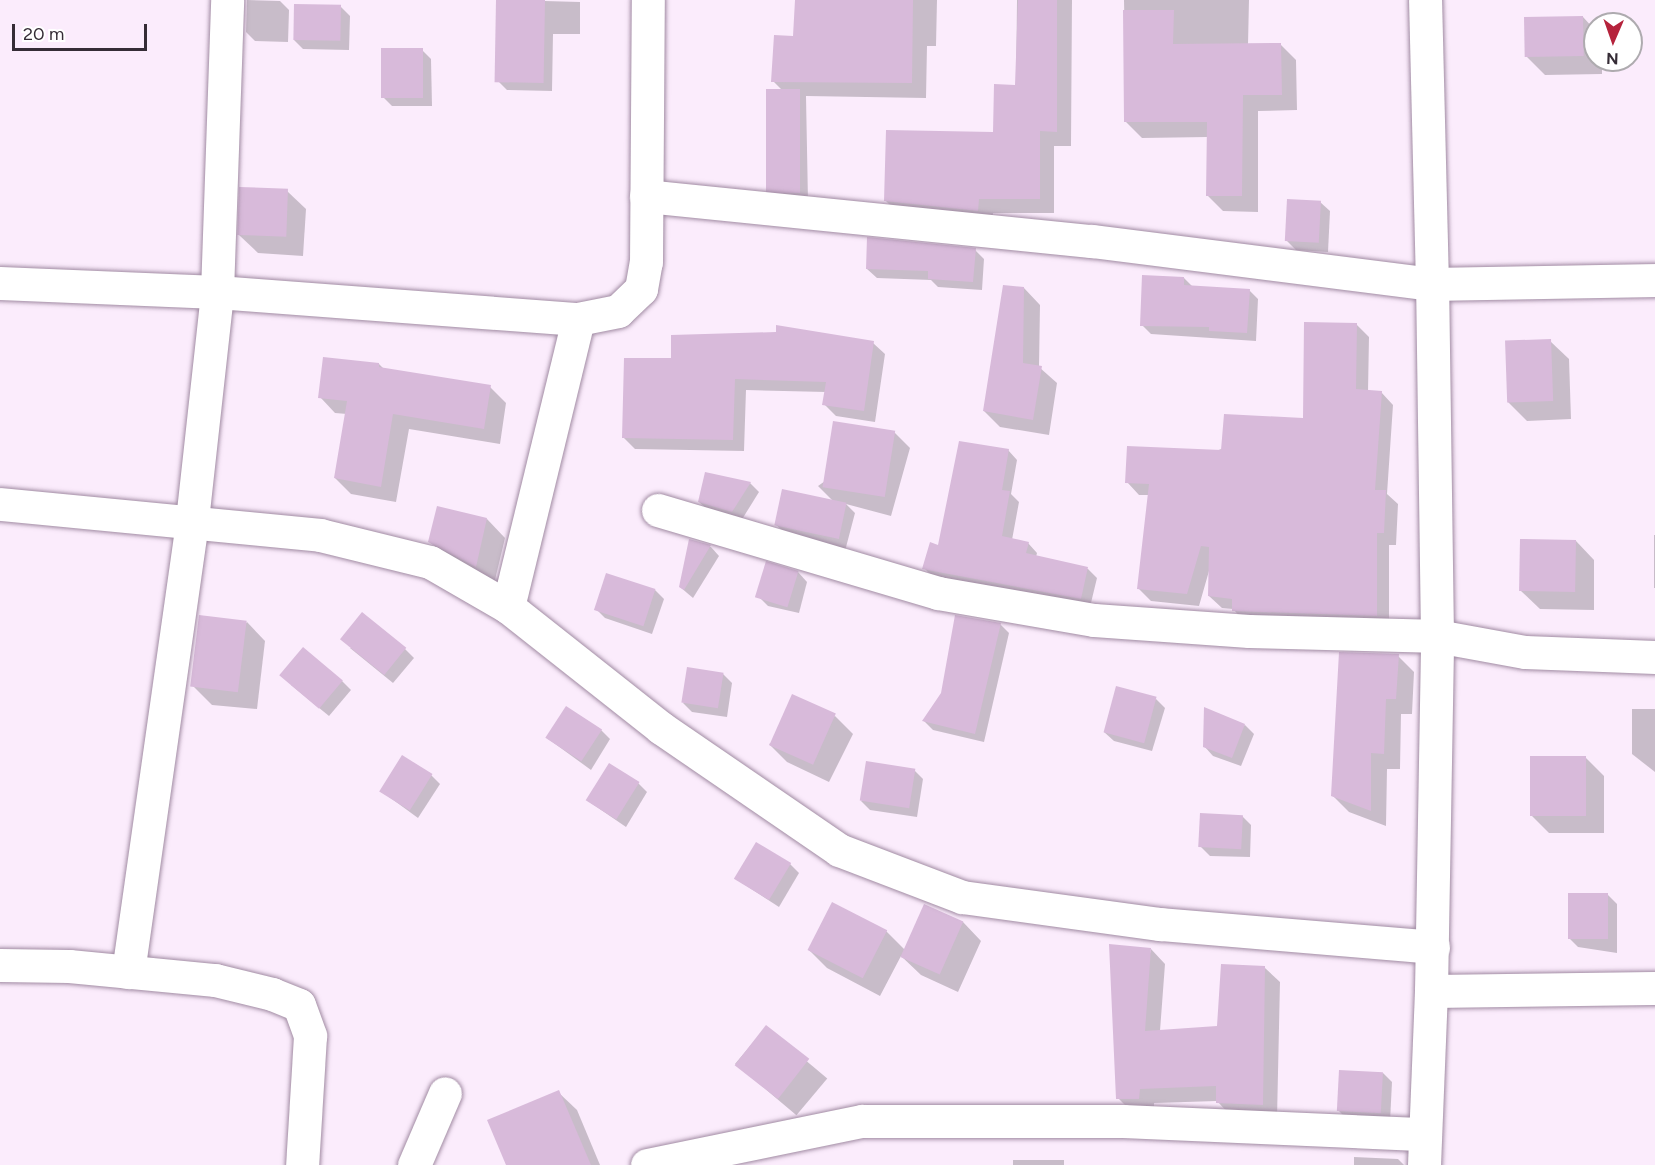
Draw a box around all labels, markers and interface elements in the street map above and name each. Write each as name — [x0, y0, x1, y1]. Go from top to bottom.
scale bar — [15, 12, 150, 50]
north arrow — [1583, 12, 1643, 72]
text: 20 m — [23, 23, 64, 45]
text: N — [1606, 49, 1619, 68]

